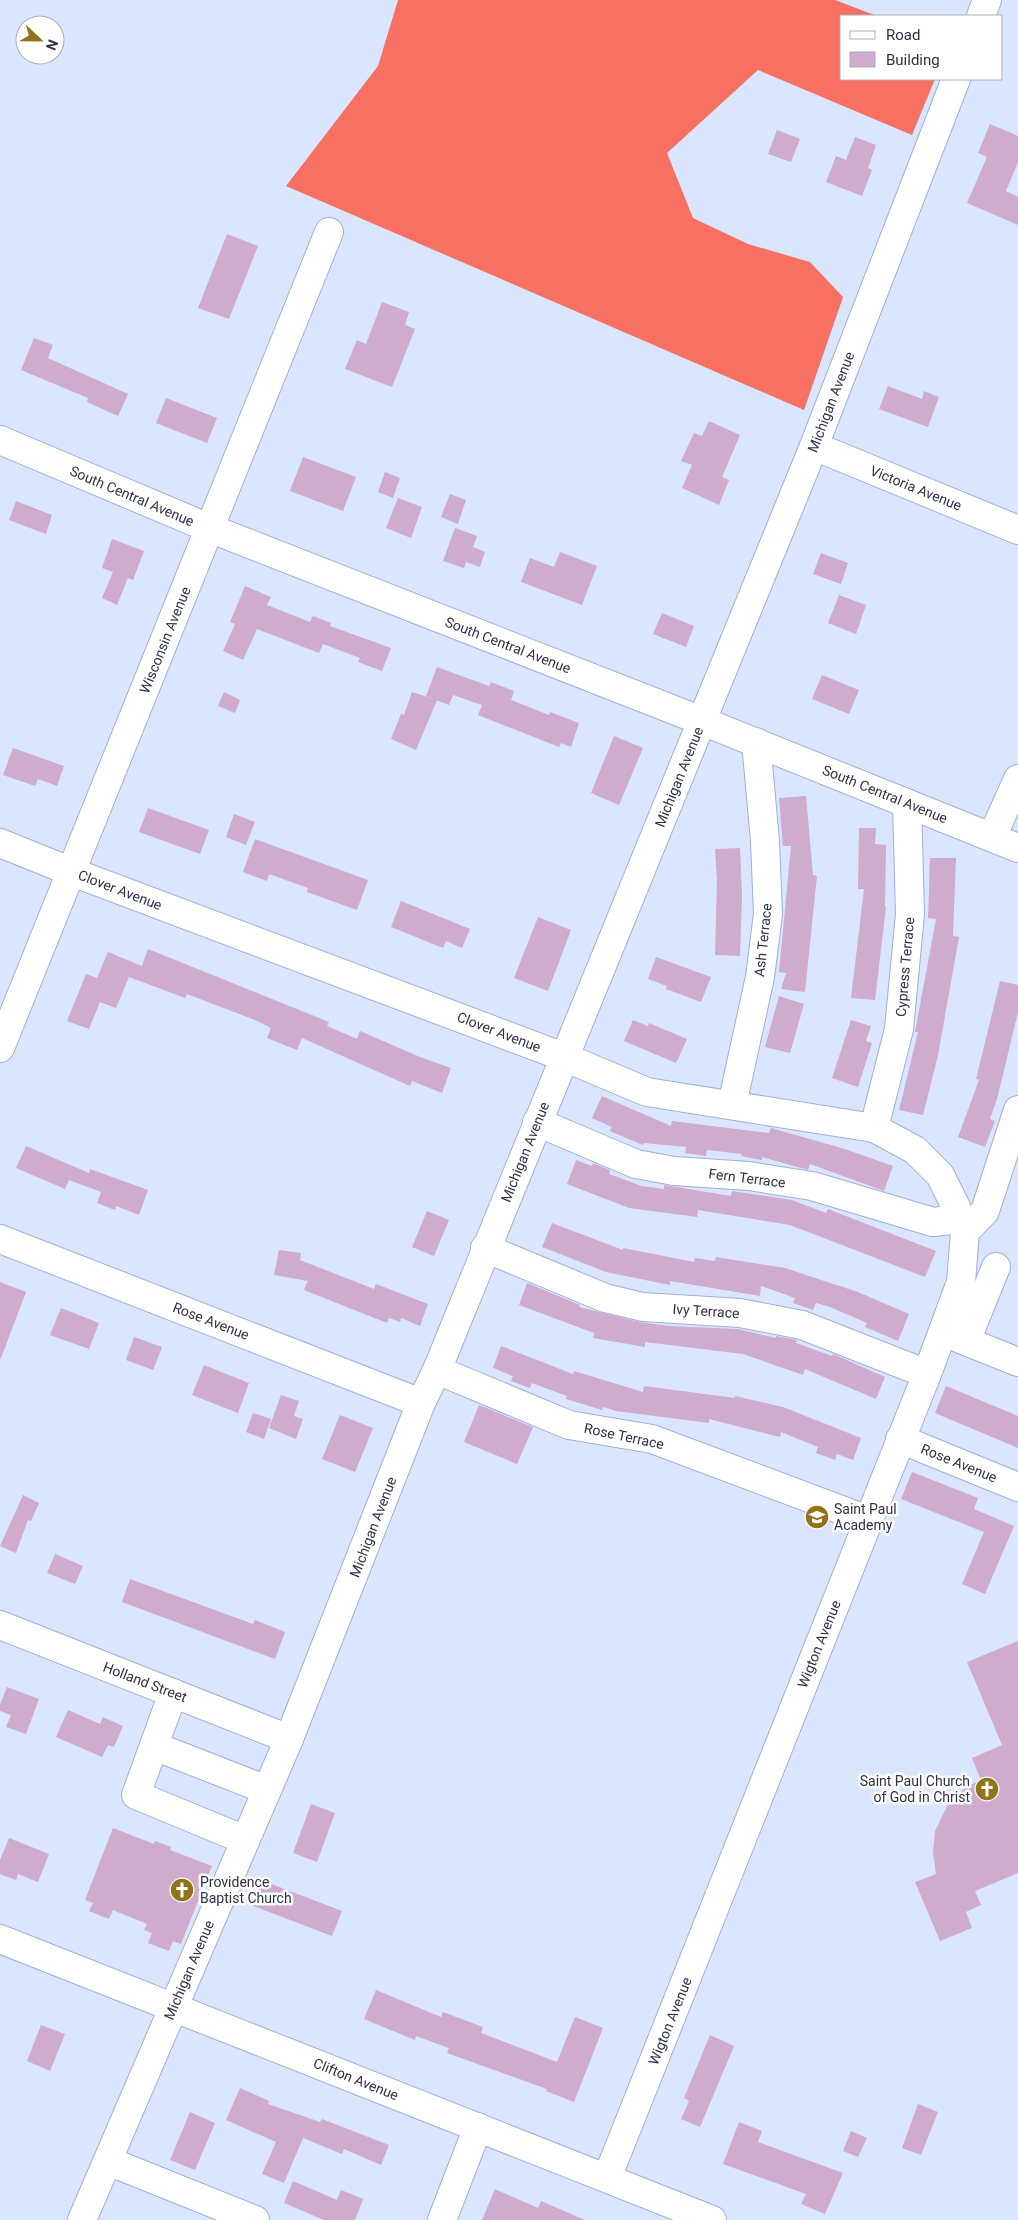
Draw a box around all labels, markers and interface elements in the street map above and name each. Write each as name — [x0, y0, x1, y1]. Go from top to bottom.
north arrow — [15, 15, 65, 65]
legend — [840, 15, 1003, 80]
text: Road — [886, 26, 920, 44]
text: N — [43, 37, 61, 52]
text: Building — [886, 51, 940, 69]
street label: Michigan Avenue — [804, 349, 858, 455]
street label: Victoria Avenue — [868, 462, 964, 514]
street label: South Central Avenue — [67, 463, 197, 529]
street label: Wisconsin Avenue — [136, 584, 194, 696]
street label: South Central Avenue — [443, 614, 573, 676]
street label: Michigan Avenue — [652, 725, 706, 829]
street label: South Central Avenue — [820, 762, 950, 826]
street label: Clover Avenue — [76, 867, 164, 913]
street label: Ash Terrace — [751, 902, 775, 978]
street label: Cypress Terrace — [893, 917, 917, 1017]
street label: Clover Avenue — [455, 1009, 543, 1055]
street label: Michigan Avenue — [498, 1100, 552, 1204]
street label: Fern Terrace — [708, 1165, 786, 1191]
street label: Rose Avenue — [171, 1299, 251, 1343]
street label: Ivy Terrace — [672, 1301, 740, 1321]
street label: Rose Terrace — [583, 1420, 665, 1452]
street label: Rose Avenue — [919, 1441, 999, 1485]
street label: Michigan Avenue — [346, 1474, 400, 1580]
place label: Saint Paul Academy — [834, 1501, 897, 1533]
school or university icon: Saint Paul Academy — [804, 1504, 830, 1530]
street label: Wigton Avenue — [794, 1598, 844, 1690]
street label: Holland Street — [101, 1659, 190, 1705]
place label: Saint Paul Church of God in Christ — [860, 1773, 970, 1805]
church icon: Saint Paul Church of God in Christ — [974, 1776, 1000, 1802]
place label: Providence Baptist Church — [200, 1874, 292, 1906]
church icon: Providence Baptist Church — [169, 1877, 195, 1903]
street label: Michigan Avenue — [161, 1918, 217, 2022]
street label: Wigton Avenue — [645, 1975, 695, 2067]
street label: Clifton Avenue — [311, 2055, 401, 2103]

